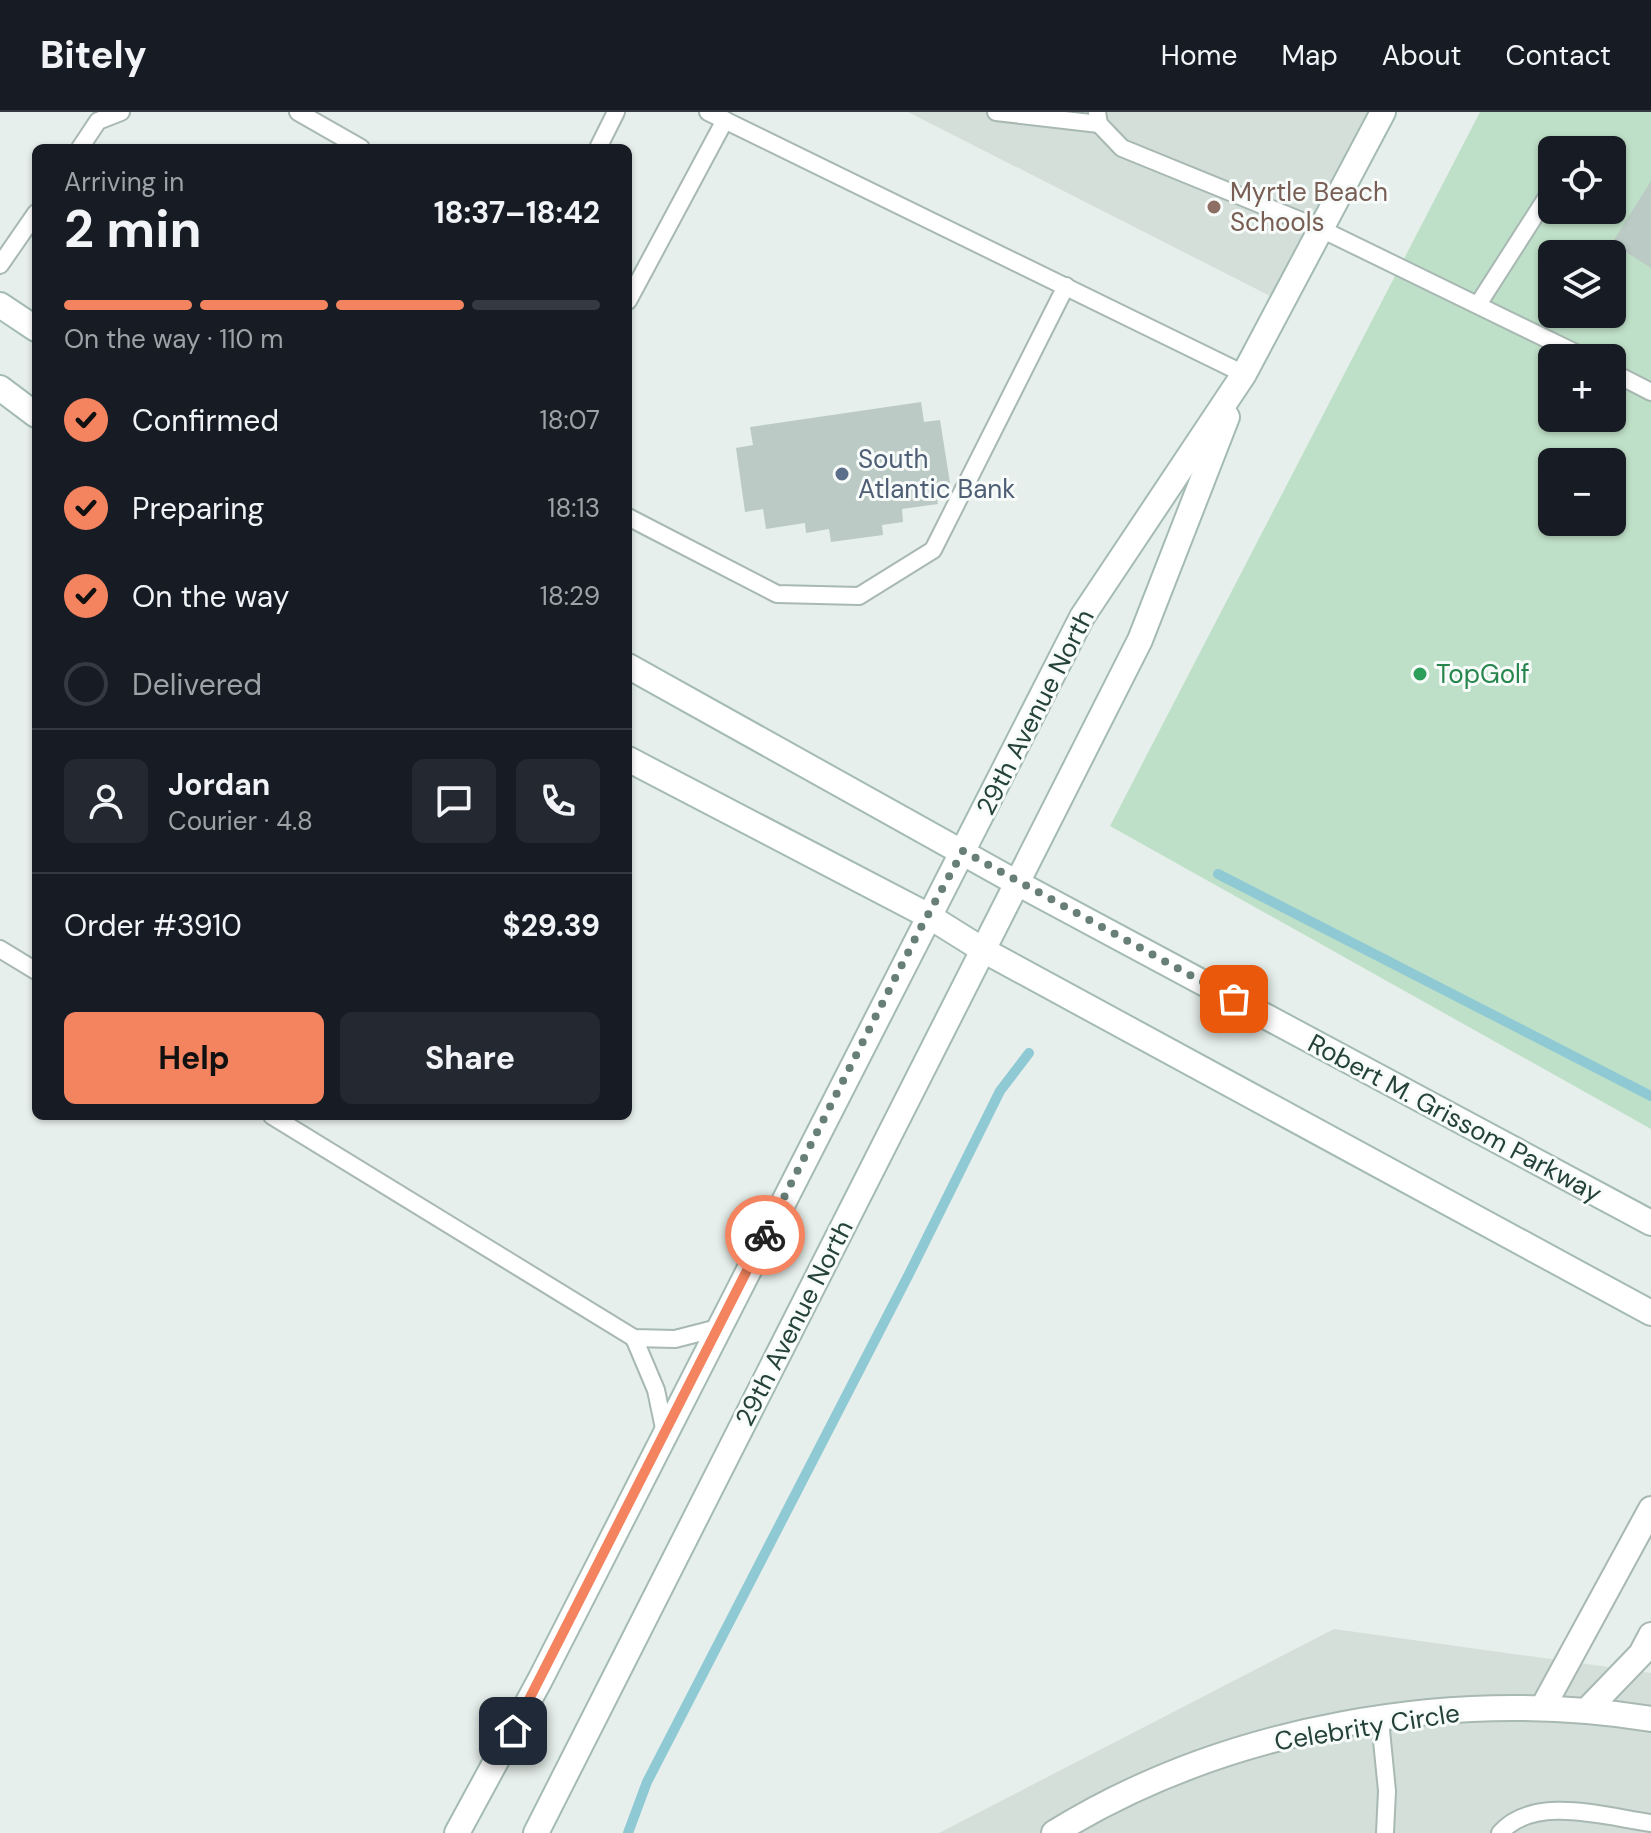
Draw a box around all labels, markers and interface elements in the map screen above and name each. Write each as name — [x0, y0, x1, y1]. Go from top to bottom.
text: Bitely — [40, 30, 147, 80]
text: Home — [1161, 37, 1237, 74]
text: Map — [1281, 37, 1338, 74]
text: About — [1382, 37, 1461, 74]
text: Contact — [1505, 37, 1611, 74]
map controls — [1538, 136, 1626, 536]
button: locate — [1538, 136, 1626, 224]
text: Arriving in — [64, 165, 184, 199]
place label: Myrtle Beach Schools — [1230, 175, 1388, 239]
text: 18:37–18:42 — [434, 193, 600, 232]
text: 2 min — [64, 195, 202, 263]
marker: Myrtle Beach Schools — [1205, 198, 1223, 216]
button: layers — [1538, 240, 1626, 328]
text: On the way · 110 m — [64, 322, 283, 356]
button: + — [1538, 344, 1626, 432]
icon: check — [64, 398, 108, 442]
text: Confirmed — [132, 401, 279, 440]
text: 18:07 — [540, 403, 600, 437]
place label: South Atlantic Bank — [858, 442, 1015, 506]
button: − — [1538, 448, 1626, 536]
marker: South Atlantic Bank — [833, 465, 851, 483]
icon: check — [64, 486, 108, 530]
text: Preparing — [132, 489, 264, 528]
text: 18:13 — [547, 491, 600, 525]
icon: check — [64, 574, 108, 618]
text: On the way — [132, 577, 289, 616]
text: 18:29 — [540, 579, 600, 613]
street label: 29th Avenue North — [968, 603, 1102, 821]
place label: TopGolf — [1436, 657, 1530, 691]
text: Delivered — [132, 665, 262, 704]
marker: TopGolf — [1411, 665, 1429, 683]
button: person — [64, 759, 148, 843]
button: chat — [412, 759, 496, 843]
button: phone — [516, 759, 600, 843]
text: Jordan — [168, 765, 270, 804]
text: Courier · 4.8 — [168, 804, 313, 838]
text: Order #3910 — [64, 906, 242, 945]
text: $29.39 — [503, 906, 600, 945]
pin — [1200, 965, 1268, 1033]
icon: bag — [1212, 977, 1256, 1021]
button: Help — [64, 1012, 324, 1104]
button: Share — [340, 1012, 600, 1104]
street label: Robert M. Grissom Parkway — [1302, 1026, 1608, 1210]
courier — [725, 1195, 805, 1275]
icon: bike — [743, 1213, 787, 1257]
street label: 29th Avenue North — [727, 1214, 861, 1432]
street label: Celebrity Circle — [1272, 1696, 1462, 1758]
pin — [479, 1697, 547, 1765]
icon: home — [491, 1709, 535, 1753]

